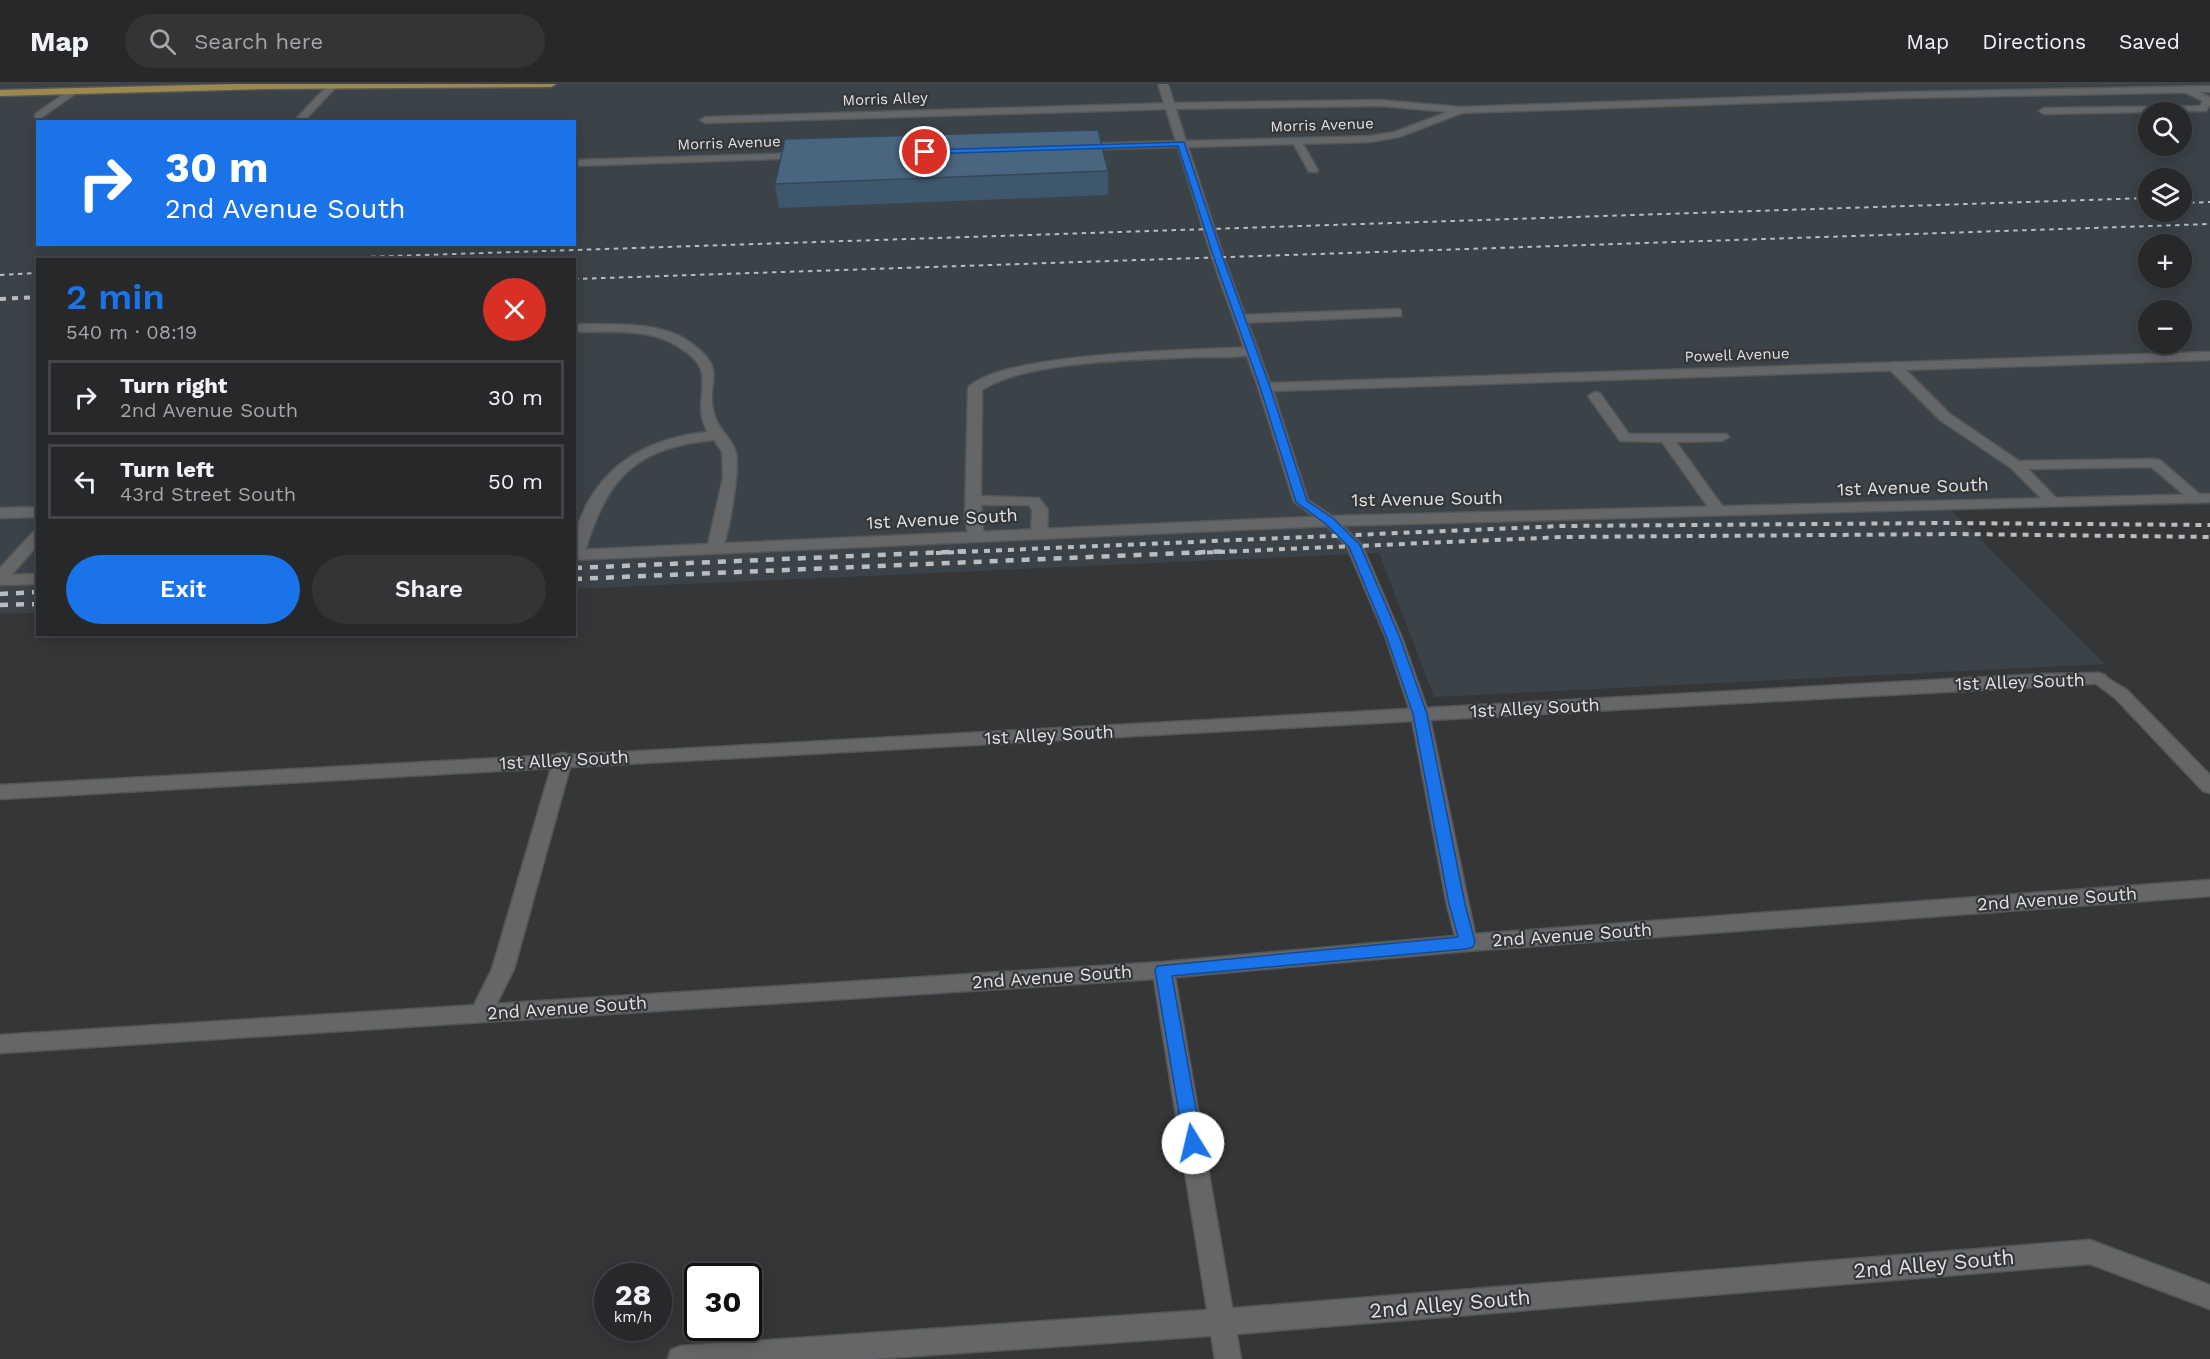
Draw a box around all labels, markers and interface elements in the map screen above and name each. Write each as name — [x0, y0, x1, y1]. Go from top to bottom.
search box — [125, 14, 545, 68]
text: Map — [30, 25, 89, 58]
icon: search — [146, 25, 179, 58]
text: Search here — [194, 29, 323, 54]
text: Map — [1906, 29, 1949, 54]
text: Directions — [1982, 29, 2086, 54]
text: Saved — [2119, 29, 2180, 54]
street label: Morris Alley — [842, 89, 928, 109]
map controls — [2138, 102, 2192, 354]
button: search — [2138, 102, 2192, 156]
street label: Morris Avenue — [1270, 114, 1374, 136]
pin — [899, 126, 950, 177]
street label: Morris Avenue — [677, 132, 781, 154]
icon: arrive — [908, 135, 941, 168]
text: 30 m — [165, 143, 269, 192]
icon: right — [66, 144, 144, 222]
button: layers — [2138, 168, 2192, 222]
text: 2nd Avenue South — [165, 193, 405, 225]
button: + — [2138, 234, 2192, 288]
text: 2 min — [66, 276, 165, 318]
button: close — [483, 278, 546, 341]
button: − — [2138, 300, 2192, 354]
text: 540 m · 08:19 — [66, 320, 197, 344]
street label: Powell Avenue — [1684, 344, 1790, 366]
text: Turn right — [120, 373, 227, 398]
icon: right — [69, 381, 102, 414]
text: 30 m — [488, 385, 543, 410]
text: 2nd Avenue South — [120, 398, 298, 422]
text: Turn left — [120, 457, 214, 482]
icon: left — [69, 465, 102, 498]
text: 50 m — [488, 469, 543, 494]
street label: 1st Avenue South — [1837, 473, 1989, 500]
text: 43rd Street South — [120, 482, 296, 506]
street label: 1st Avenue South — [1351, 487, 1503, 510]
street label: 1st Avenue South — [866, 504, 1018, 533]
button: Exit — [66, 555, 300, 624]
button: Share — [312, 555, 546, 624]
street label: 1st Alley South — [1955, 669, 2085, 694]
street label: 1st Alley South — [1470, 694, 1600, 721]
street label: 1st Alley South — [984, 721, 1114, 748]
street label: 1st Alley South — [499, 746, 629, 773]
street label: 2nd Avenue South — [1976, 882, 2138, 915]
street label: 2nd Avenue South — [1491, 918, 1653, 951]
street label: 2nd Avenue South — [971, 960, 1133, 993]
street label: 2nd Avenue South — [486, 991, 648, 1024]
position arrow — [1161, 1111, 1225, 1175]
street label: 2nd Alley South — [1853, 1244, 2015, 1283]
speed limit sign: 30 — [684, 1263, 762, 1341]
text: 28 — [615, 1277, 651, 1312]
street label: 2nd Alley South — [1369, 1284, 1531, 1323]
text: km/h — [614, 1308, 652, 1326]

